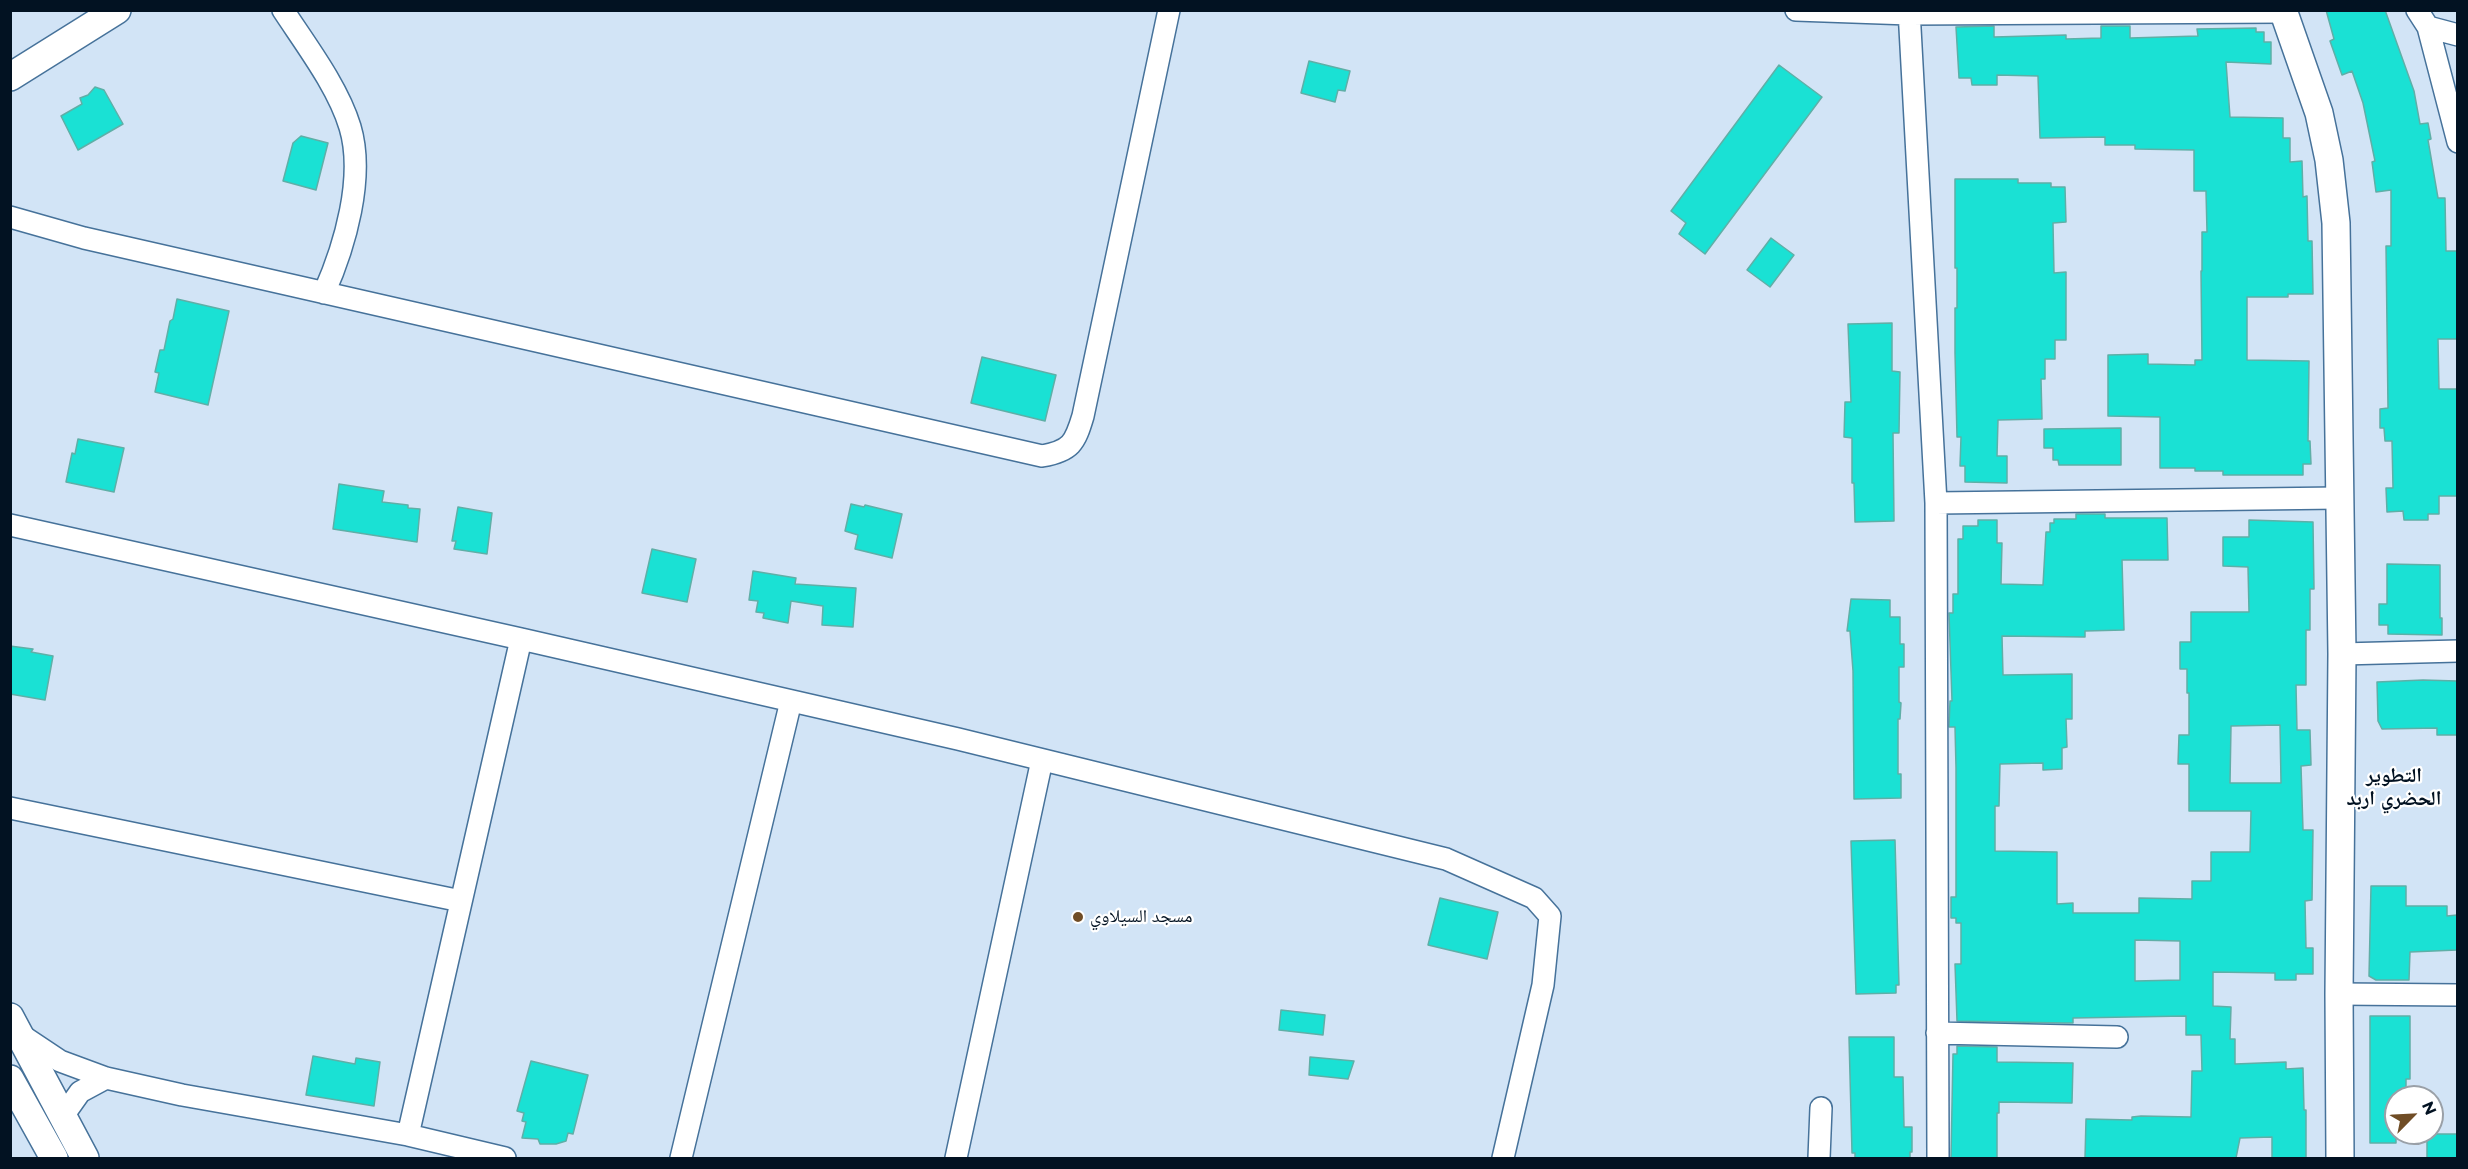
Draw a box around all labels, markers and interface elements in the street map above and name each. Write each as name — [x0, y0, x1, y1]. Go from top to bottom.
district label: التطوير الحضري اربد — [2347, 764, 2441, 811]
place label: مسجد السيلاوي — [1090, 906, 1192, 928]
marker: مسجد السيلاوي — [1071, 910, 1085, 924]
north arrow — [2384, 1085, 2444, 1145]
text: N — [2418, 1099, 2440, 1118]

